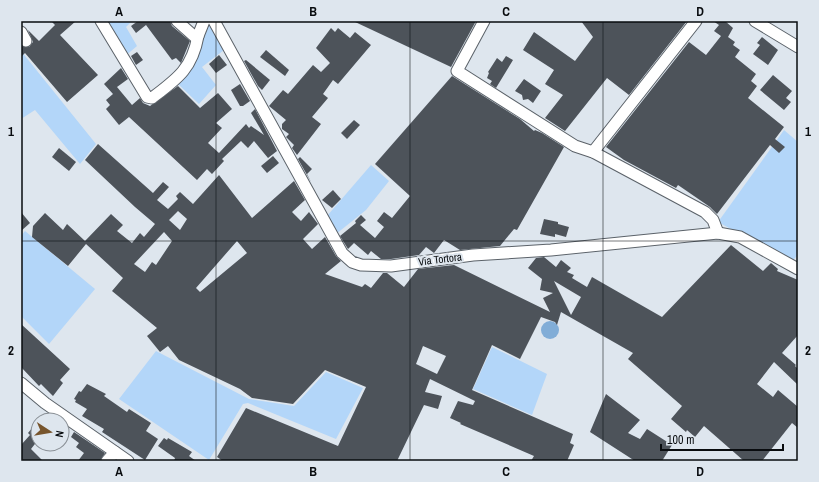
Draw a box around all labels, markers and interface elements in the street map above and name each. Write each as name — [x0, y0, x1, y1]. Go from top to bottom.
text: A — [115, 3, 123, 20]
text: B — [309, 3, 317, 20]
text: C — [502, 3, 510, 20]
text: D — [696, 3, 704, 20]
text: 1 — [8, 123, 14, 140]
text: 1 — [805, 123, 811, 140]
street label: Via Tortora — [417, 249, 463, 269]
text: 2 — [8, 342, 14, 359]
text: 2 — [805, 342, 811, 359]
north arrow — [30, 412, 70, 452]
scale bar — [661, 426, 783, 452]
text: N — [52, 429, 67, 439]
text: 100 m — [667, 432, 694, 448]
text: A — [115, 463, 123, 480]
text: B — [309, 463, 317, 480]
text: C — [502, 463, 510, 480]
text: D — [696, 463, 704, 480]

